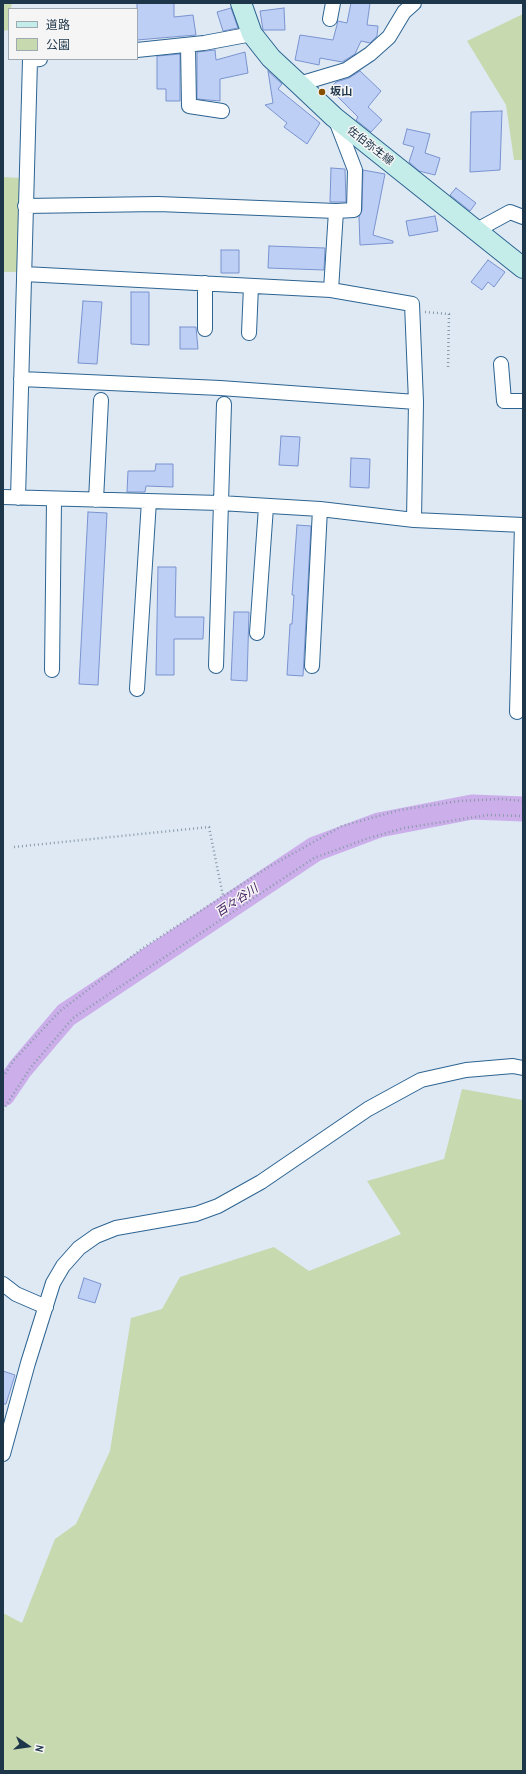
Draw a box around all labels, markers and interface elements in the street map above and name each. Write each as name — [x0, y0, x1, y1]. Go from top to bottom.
legend — [8, 8, 138, 60]
text: 道路 — [46, 17, 70, 33]
text: 公園 — [46, 37, 70, 53]
place label: 坂山 — [330, 85, 352, 99]
marker: 坂山 — [317, 87, 327, 97]
street label: 佐伯弥生線 — [344, 124, 396, 168]
water label: 百々谷川 — [213, 882, 261, 920]
north arrow — [8, 1726, 48, 1766]
text: N — [32, 1744, 47, 1753]

